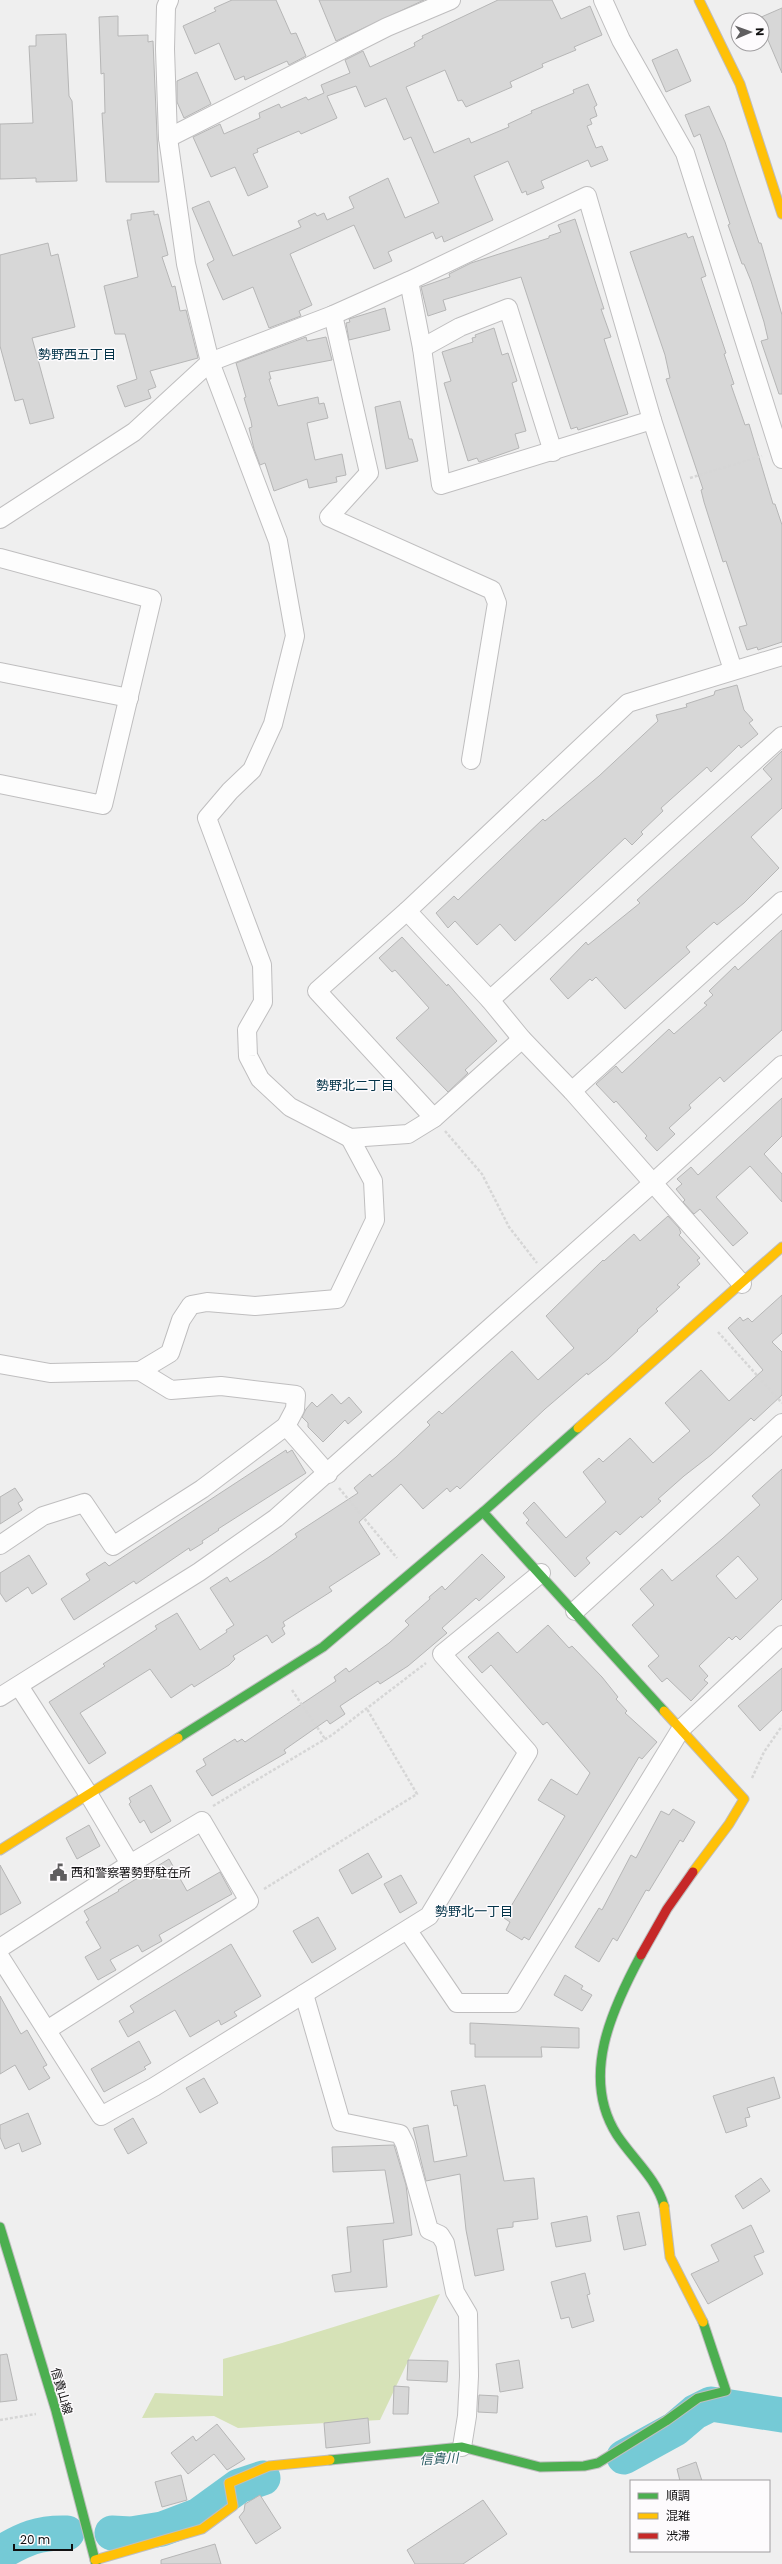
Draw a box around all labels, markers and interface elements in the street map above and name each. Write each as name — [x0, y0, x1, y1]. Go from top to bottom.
north arrow — [730, 12, 770, 52]
text: N — [752, 27, 768, 36]
district label: 勢野西五丁目 — [38, 345, 116, 364]
district label: 勢野北二丁目 — [316, 1076, 394, 1095]
public building icon: 西和警察署勢野駐在所 — [48, 1862, 68, 1882]
place label: 西和警察署勢野駐在所 — [71, 1864, 191, 1881]
district label: 勢野北一丁目 — [435, 1902, 513, 1921]
street label: 信貴山線 — [47, 2366, 77, 2416]
water label: 信貴川 — [419, 2448, 461, 2470]
legend — [630, 2480, 770, 2552]
text: 順調 — [666, 2487, 690, 2504]
text: 混雑 — [666, 2507, 690, 2524]
scale bar — [14, 2526, 72, 2552]
text: 渋滞 — [666, 2527, 690, 2544]
text: 20 m — [20, 2531, 50, 2548]

